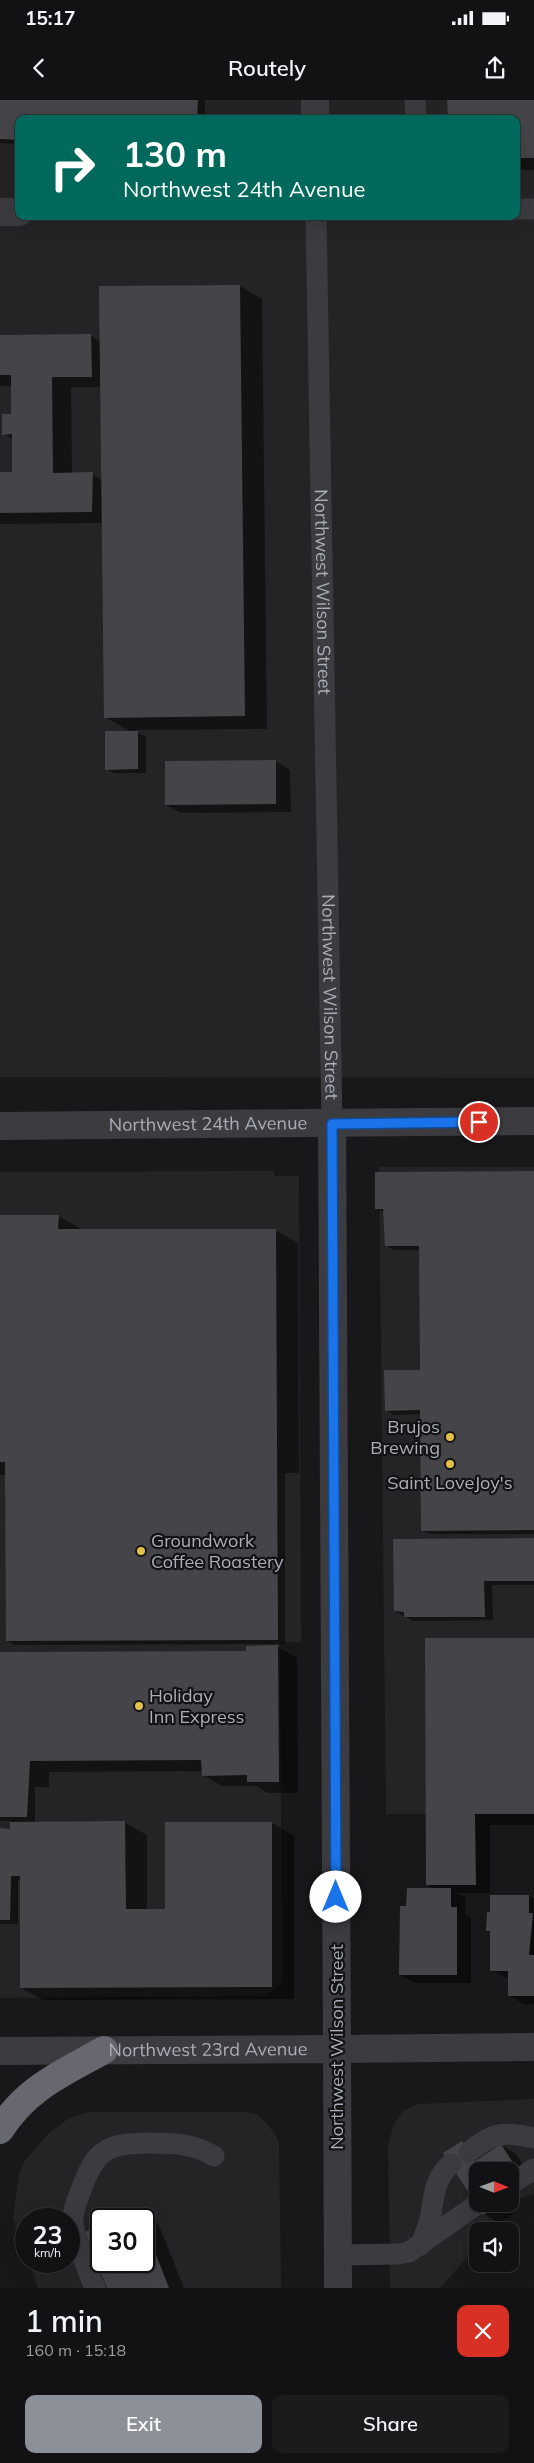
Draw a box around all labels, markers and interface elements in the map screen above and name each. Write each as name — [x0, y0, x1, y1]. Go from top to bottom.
text: 15:17 — [25, 6, 75, 30]
icon: back — [25, 54, 53, 82]
text: Routely — [228, 54, 306, 82]
icon: share — [481, 54, 509, 82]
text: 130 m — [123, 132, 227, 176]
icon: right — [40, 135, 105, 200]
text: Northwest 24th Avenue — [123, 175, 366, 203]
street label: Northwest Wilson Street — [310, 489, 336, 695]
street label: Northwest Wilson Street — [317, 894, 344, 1100]
pin — [458, 1101, 500, 1143]
icon: arrive — [465, 1108, 493, 1136]
street label: Northwest 24th Avenue — [109, 1111, 307, 1136]
place label: Brujos Brewing — [370, 1415, 440, 1459]
marker: Brujos Brewing — [444, 1431, 456, 1443]
marker: Saint LoveJoy's — [444, 1458, 456, 1470]
place label: Saint LoveJoy's — [387, 1471, 513, 1494]
place label: Groundwork Coffee Roastery — [151, 1529, 284, 1573]
marker: Groundwork Coffee Roastery — [135, 1545, 147, 1557]
place label: Holiday Inn Express — [149, 1684, 245, 1728]
marker: Holiday Inn Express — [133, 1700, 145, 1712]
position arrow — [309, 1870, 361, 1922]
street label: Northwest Wilson Street — [325, 1944, 348, 2150]
street label: Northwest 23rd Avenue — [108, 2037, 308, 2061]
north arrow — [469, 2162, 519, 2212]
map controls — [469, 2162, 519, 2272]
speed limit sign: 30 — [90, 2208, 155, 2273]
text: 23 — [32, 2219, 63, 2250]
button: sound — [469, 2222, 519, 2272]
text: km/h — [34, 2245, 61, 2260]
text: 1 min — [25, 2302, 103, 2340]
button: close — [457, 2305, 509, 2357]
text: 160 m · 15:18 — [25, 2340, 126, 2360]
button: Exit — [25, 2395, 262, 2453]
button: Share — [272, 2395, 509, 2453]

